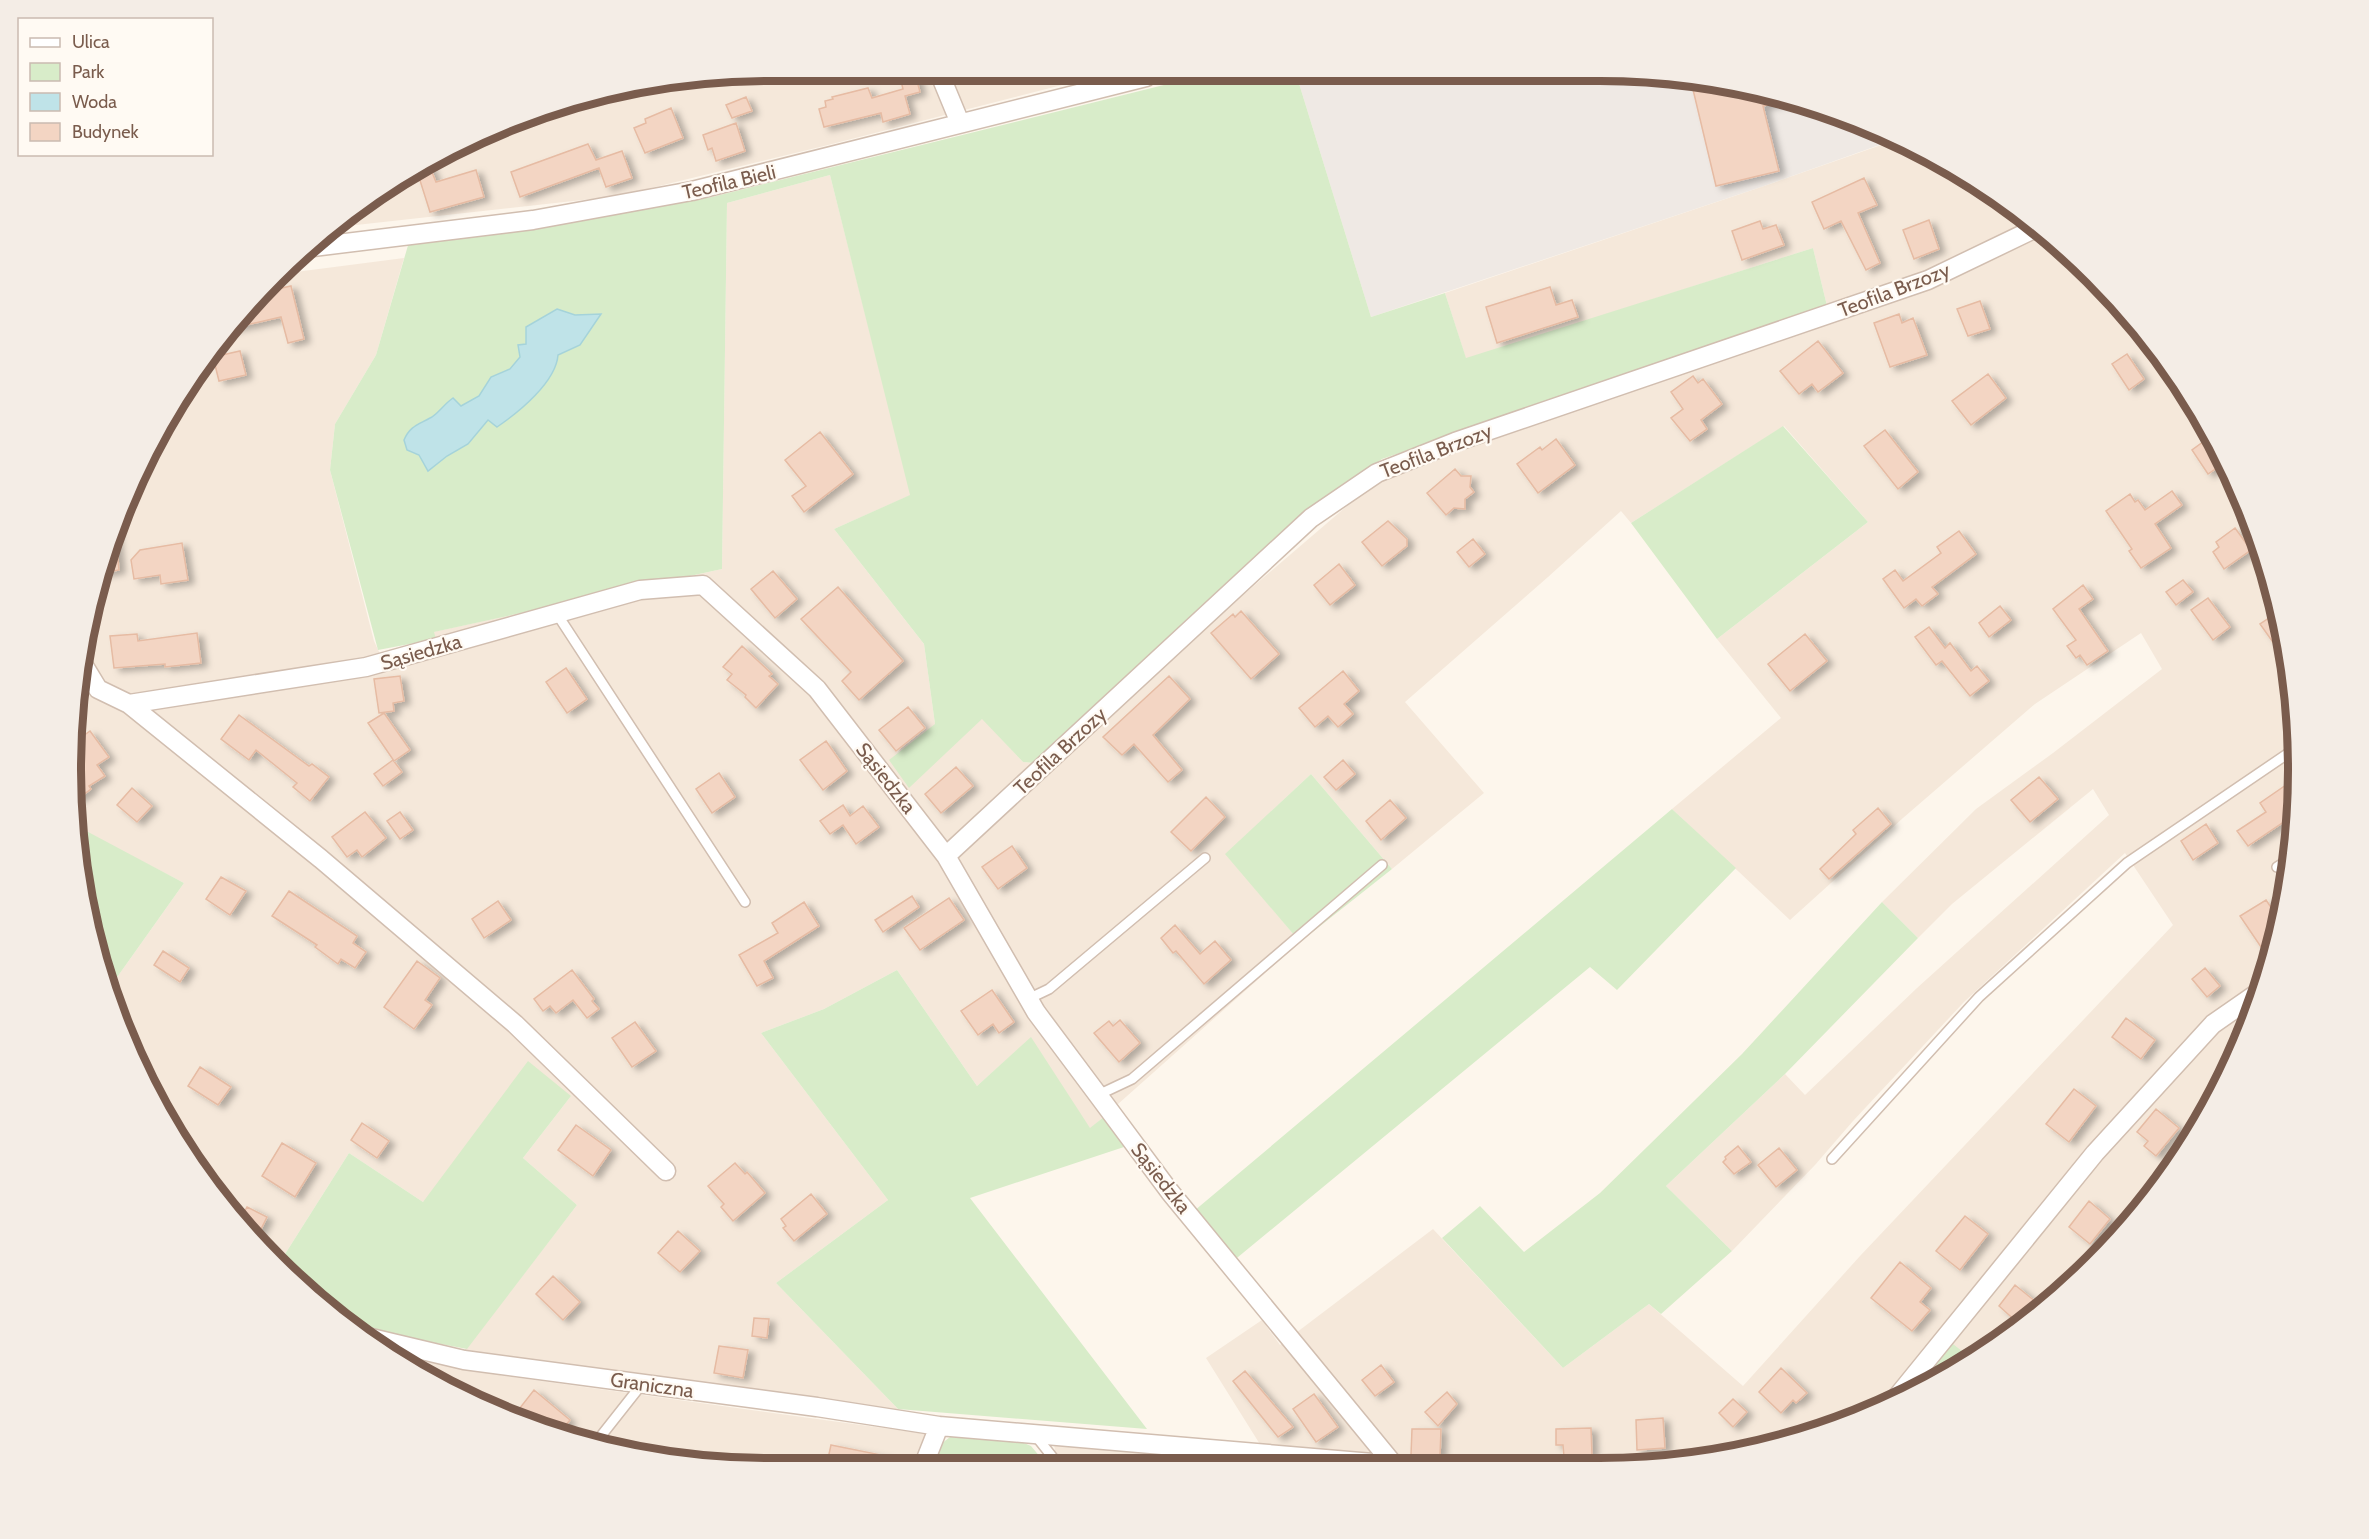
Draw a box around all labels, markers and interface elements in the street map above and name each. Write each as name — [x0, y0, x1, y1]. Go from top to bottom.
legend — [18, 18, 213, 156]
text: Ulica — [72, 31, 110, 53]
text: Park — [72, 61, 105, 83]
text: Woda — [72, 91, 117, 113]
text: Budynek — [72, 121, 139, 143]
street label: Teofila Bieli — [680, 160, 778, 204]
street label: Teofila Brzozy — [1835, 258, 1953, 322]
street label: Teofila Brzozy — [1377, 419, 1495, 483]
street label: Sąsiedzka — [378, 629, 465, 675]
street label: Teofila Brzozy — [1009, 702, 1111, 800]
street label: Sąsiedzka — [851, 738, 921, 818]
street label: Sąsiedzka — [1126, 1138, 1196, 1218]
street label: Graniczna — [609, 1367, 696, 1403]

